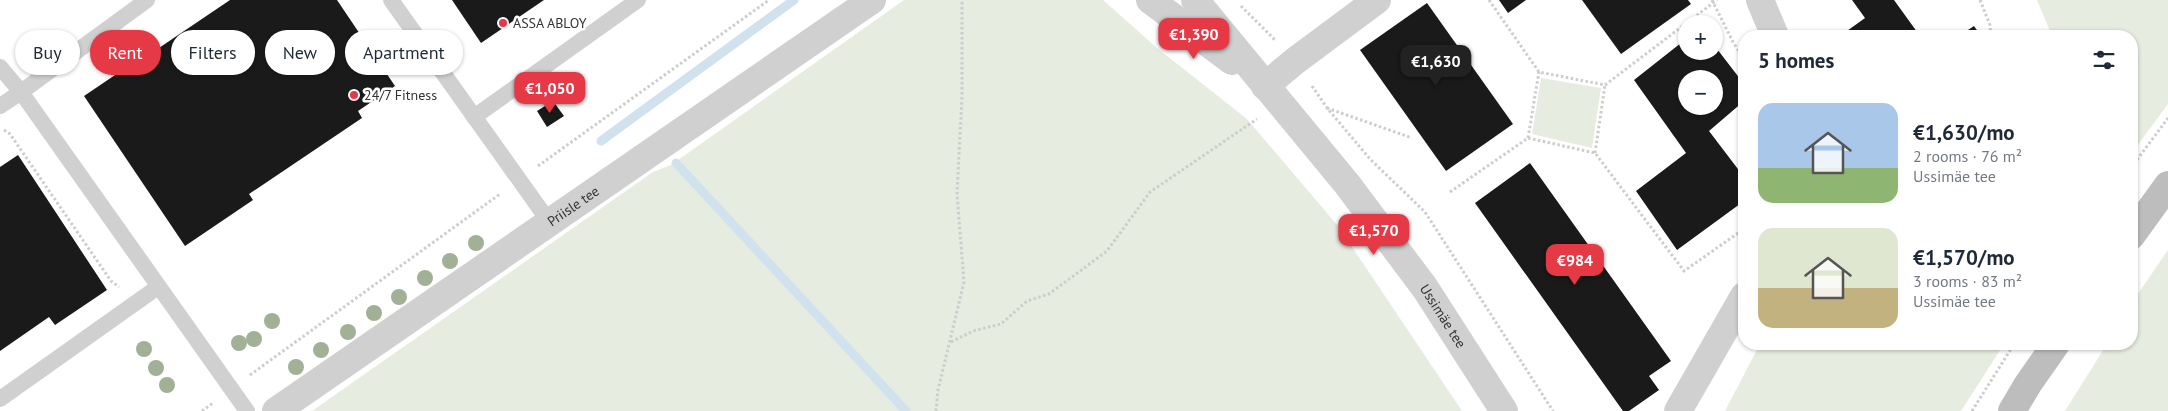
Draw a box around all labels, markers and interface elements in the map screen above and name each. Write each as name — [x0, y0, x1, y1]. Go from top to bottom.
place label: ASSA ABLOY — [513, 14, 587, 32]
map controls — [1678, 15, 1723, 115]
button: + — [1678, 15, 1723, 60]
marker: ASSA ABLOY — [497, 17, 509, 29]
pin: €1,390 — [1153, 18, 1235, 60]
text: €1,390 — [1169, 24, 1219, 44]
chip: Buy — [15, 30, 80, 75]
chip: Rent — [90, 30, 161, 75]
chip: Filters — [171, 30, 255, 75]
chip: New — [265, 30, 335, 75]
chip: Apartment — [345, 30, 463, 75]
pin: €1,630 — [1395, 44, 1477, 87]
icon: filters — [2090, 46, 2118, 74]
text: 5 homes — [1758, 47, 1834, 74]
text: €1,630 — [1411, 51, 1461, 71]
button: − — [1678, 70, 1723, 115]
pin: €1,050 — [509, 72, 591, 114]
text: €1,050 — [525, 78, 575, 98]
place label: 24/7 Fitness — [364, 86, 437, 104]
marker: 24/7 Fitness — [348, 89, 360, 101]
text: €1,630/mo — [1913, 119, 2015, 146]
icon: home — [1798, 123, 1858, 183]
text: 2 rooms · 76 m² — [1913, 146, 2022, 166]
text: Ussimäe tee — [1913, 166, 1996, 186]
street label: Priisle tee — [544, 182, 603, 230]
pin: €1,570 — [1333, 214, 1415, 256]
text: €1,570 — [1349, 220, 1399, 240]
pin: €984 — [1545, 244, 1605, 286]
text: €1,570/mo — [1913, 244, 2015, 271]
icon: home — [1798, 248, 1858, 308]
text: €984 — [1557, 250, 1593, 270]
text: 3 rooms · 83 m² — [1913, 271, 2022, 291]
street label: Ussimäe tee — [1416, 281, 1470, 351]
text: Ussimäe tee — [1913, 291, 1996, 311]

